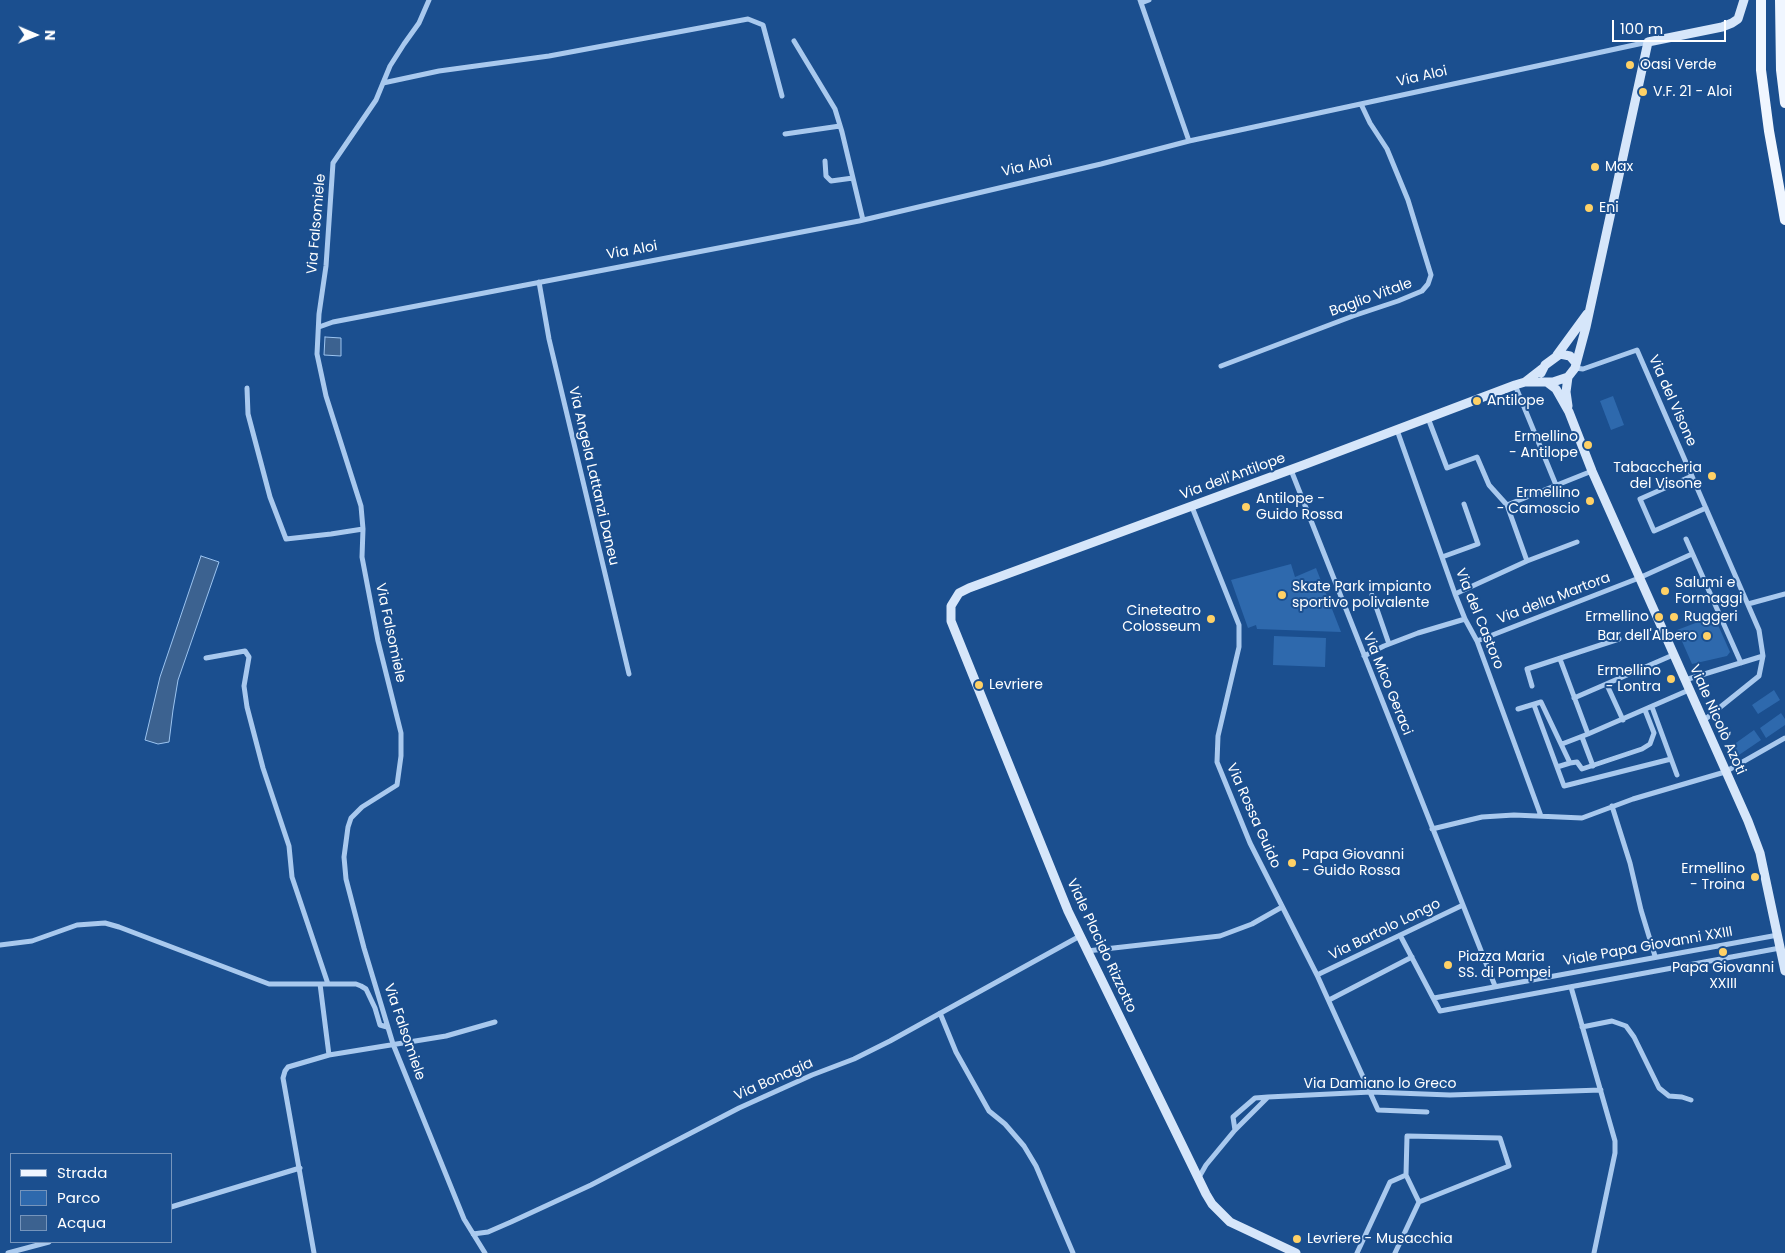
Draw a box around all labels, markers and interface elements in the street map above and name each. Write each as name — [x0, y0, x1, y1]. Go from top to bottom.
north arrow — [10, 10, 60, 60]
scale bar — [1615, 10, 1729, 42]
text: 100 m — [1620, 18, 1663, 39]
text: N — [40, 30, 60, 41]
place label: Oasi Verde — [1640, 57, 1716, 73]
marker: Oasi Verde — [1624, 59, 1636, 71]
street label: Via Aloi — [1395, 63, 1449, 91]
place label: V.F. 21 - Aloi — [1653, 84, 1732, 100]
marker: V.F. 21 - Aloi — [1637, 86, 1649, 98]
street label: Via Aloi — [1000, 153, 1054, 181]
place label: Max — [1605, 159, 1633, 175]
marker: Max — [1589, 161, 1601, 173]
street label: Via Falsomiele — [304, 173, 330, 275]
place label: Eni — [1599, 200, 1619, 216]
marker: Eni — [1583, 202, 1595, 214]
street label: Via Aloi — [605, 238, 659, 264]
street label: Baglio Vitale — [1327, 275, 1415, 321]
street label: Via del Visone — [1644, 353, 1700, 449]
street label: Via Angela Lattanzi Daneu — [564, 385, 622, 567]
place label: Antilope — [1487, 393, 1544, 409]
marker: Antilope — [1471, 395, 1483, 407]
place label: Ermellino - Antilope — [1509, 429, 1578, 462]
marker: Ermellino - Antilope — [1582, 439, 1594, 451]
street label: Via dell'Antilope — [1178, 450, 1288, 504]
place label: Tabaccheria del Visone — [1613, 460, 1702, 492]
marker: Tabaccheria del Visone — [1706, 470, 1718, 482]
place label: Ermellino - Camoscio — [1497, 485, 1580, 518]
place label: Antilope - Guido Rossa — [1256, 491, 1343, 524]
marker: Ermellino - Camoscio — [1584, 495, 1596, 507]
marker: Antilope - Guido Rossa — [1240, 501, 1252, 513]
street label: Via del Castoro — [1451, 566, 1507, 672]
street label: Via della Martora — [1495, 570, 1613, 628]
place label: Salumi e Formaggi — [1675, 575, 1742, 608]
place label: Skate Park impianto sportivo polivalente — [1292, 579, 1431, 612]
street label: Via Falsomiele — [371, 582, 409, 684]
marker: Salumi e Formaggi — [1659, 585, 1671, 597]
marker: Skate Park impianto sportivo polivalente — [1276, 589, 1288, 601]
place label: Cineteatro Colosseum — [1122, 603, 1201, 636]
place label: Ermellino — [1585, 609, 1649, 625]
place label: Ruggeri — [1684, 609, 1738, 625]
marker: Ermellino — [1653, 611, 1665, 623]
marker: Ruggeri — [1668, 611, 1680, 623]
marker: Cineteatro Colosseum — [1205, 613, 1217, 625]
place label: Bar dell'Albero — [1598, 628, 1697, 644]
street label: Via Mico Geraci — [1359, 630, 1415, 738]
marker: Bar dell'Albero — [1701, 630, 1713, 642]
street label: Viale Nicolò Azoti — [1685, 662, 1749, 778]
place label: Ermellino - Lontra — [1597, 663, 1661, 696]
marker: Ermellino - Lontra — [1665, 673, 1677, 685]
place label: Levriere — [989, 677, 1043, 693]
marker: Levriere — [973, 679, 985, 691]
street label: Via Rossa Guido — [1222, 761, 1284, 871]
place label: Papa Giovanni - Guido Rossa — [1302, 847, 1404, 880]
marker: Papa Giovanni - Guido Rossa — [1286, 857, 1298, 869]
place label: Ermellino - Troina — [1681, 861, 1745, 894]
marker: Ermellino - Troina — [1749, 871, 1761, 883]
street label: Viale Placido Rizzotto — [1063, 876, 1139, 1016]
street label: Via Bartolo Longo — [1327, 896, 1443, 964]
street label: Viale Papa Giovanni XXIII — [1562, 924, 1734, 970]
marker: Papa Giovanni XXIII — [1717, 946, 1729, 958]
place label: Piazza Maria SS. di Pompei — [1458, 949, 1551, 982]
marker: Piazza Maria SS. di Pompei — [1442, 959, 1454, 971]
place label: Papa Giovanni XXIII — [1672, 960, 1774, 992]
street label: Via Falsomiele — [380, 982, 428, 1082]
street label: Via Bonagia — [732, 1055, 816, 1105]
street label: Via Damiano lo Greco — [1304, 1076, 1456, 1092]
legend — [10, 1153, 172, 1243]
text: Strada — [57, 1162, 107, 1183]
text: Parco — [57, 1187, 100, 1208]
text: Acqua — [57, 1212, 106, 1233]
place label: Levriere - Musacchia — [1307, 1231, 1453, 1247]
marker: Levriere - Musacchia — [1291, 1233, 1303, 1245]

